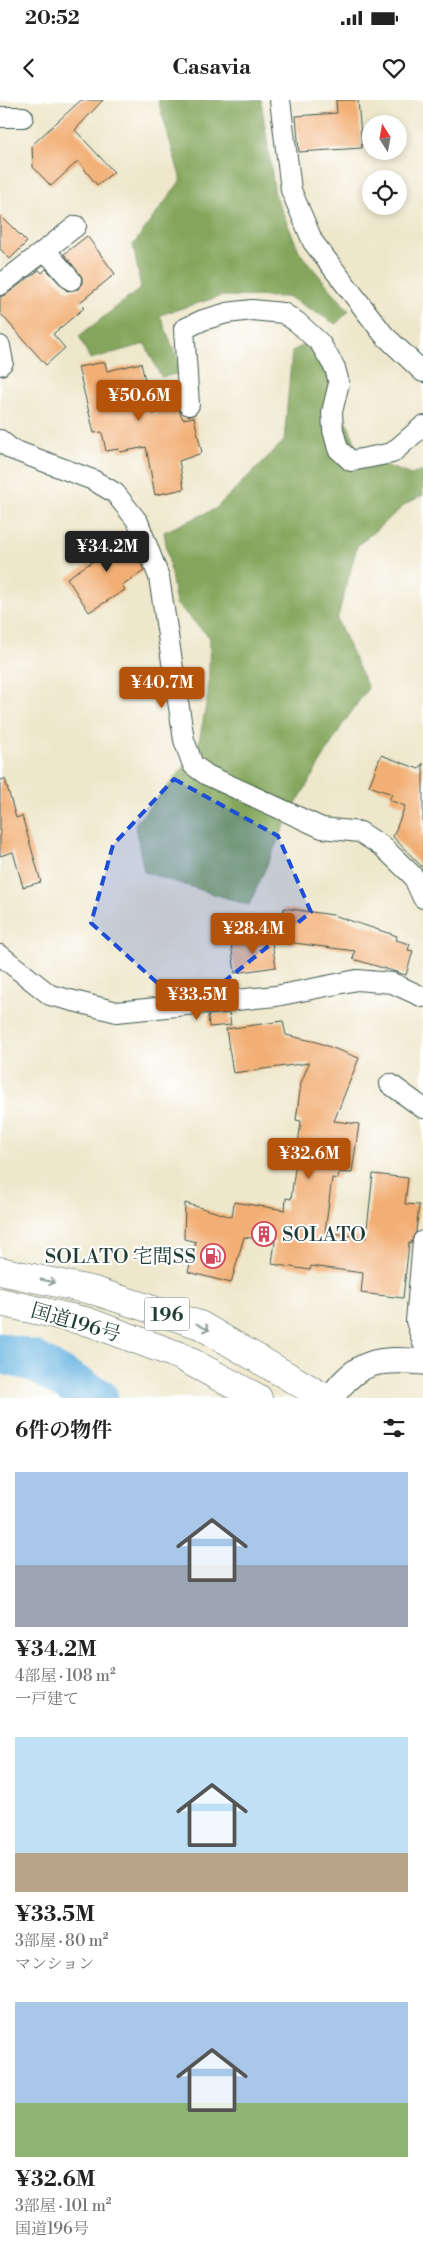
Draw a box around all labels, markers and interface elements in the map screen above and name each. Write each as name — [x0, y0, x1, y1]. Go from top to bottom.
text: 20:52 — [25, 6, 80, 30]
icon: back — [15, 54, 43, 82]
text: Casavia — [172, 54, 251, 81]
icon: heart — [380, 54, 408, 82]
north arrow — [362, 115, 408, 160]
map controls — [362, 115, 407, 215]
button: locate — [362, 170, 407, 215]
pin: ¥50.6M — [98, 380, 180, 422]
text: ¥50.6M — [107, 386, 171, 406]
pin: ¥34.2M — [66, 530, 148, 573]
text: ¥34.2M — [76, 537, 138, 557]
pin: ¥40.7M — [121, 666, 203, 709]
text: ¥40.7M — [130, 673, 194, 693]
pin: ¥28.4M — [212, 912, 294, 955]
text: ¥28.4M — [222, 919, 284, 939]
pin: ¥33.5M — [156, 978, 238, 1021]
text: ¥33.5M — [167, 985, 227, 1005]
pin: ¥32.6M — [268, 1138, 350, 1180]
text: ¥32.6M — [278, 1144, 340, 1164]
building icon: SOLATO — [251, 1221, 277, 1247]
place label: SOLATO — [282, 1223, 366, 1248]
fuel station icon: SOLATO 宅間SS — [200, 1243, 226, 1269]
place label: SOLATO 宅間SS — [45, 1245, 196, 1270]
one-way arrow — [39, 1277, 55, 1286]
road number: 196 — [144, 1298, 190, 1330]
street label: 国道196号 — [28, 1299, 123, 1348]
one-way arrow — [195, 1323, 210, 1332]
icon: filters — [380, 1414, 408, 1442]
text: 6件の物件 — [15, 1418, 112, 1444]
icon: home — [167, 1505, 257, 1595]
text: ¥34.2M — [15, 1637, 96, 1663]
text: 4部屋 · 108 m² — [15, 1666, 115, 1686]
text: 一戸建て — [15, 1689, 79, 1709]
icon: home — [167, 1770, 257, 1860]
text: ¥33.5M — [15, 1902, 95, 1928]
text: 3部屋 · 80 m² — [15, 1931, 108, 1951]
text: マンション — [15, 1954, 94, 1974]
icon: home — [167, 2035, 257, 2125]
text: ¥32.6M — [15, 2167, 95, 2193]
text: 3部屋 · 101 m² — [15, 2196, 111, 2216]
text: 国道196号 — [15, 2219, 89, 2239]

